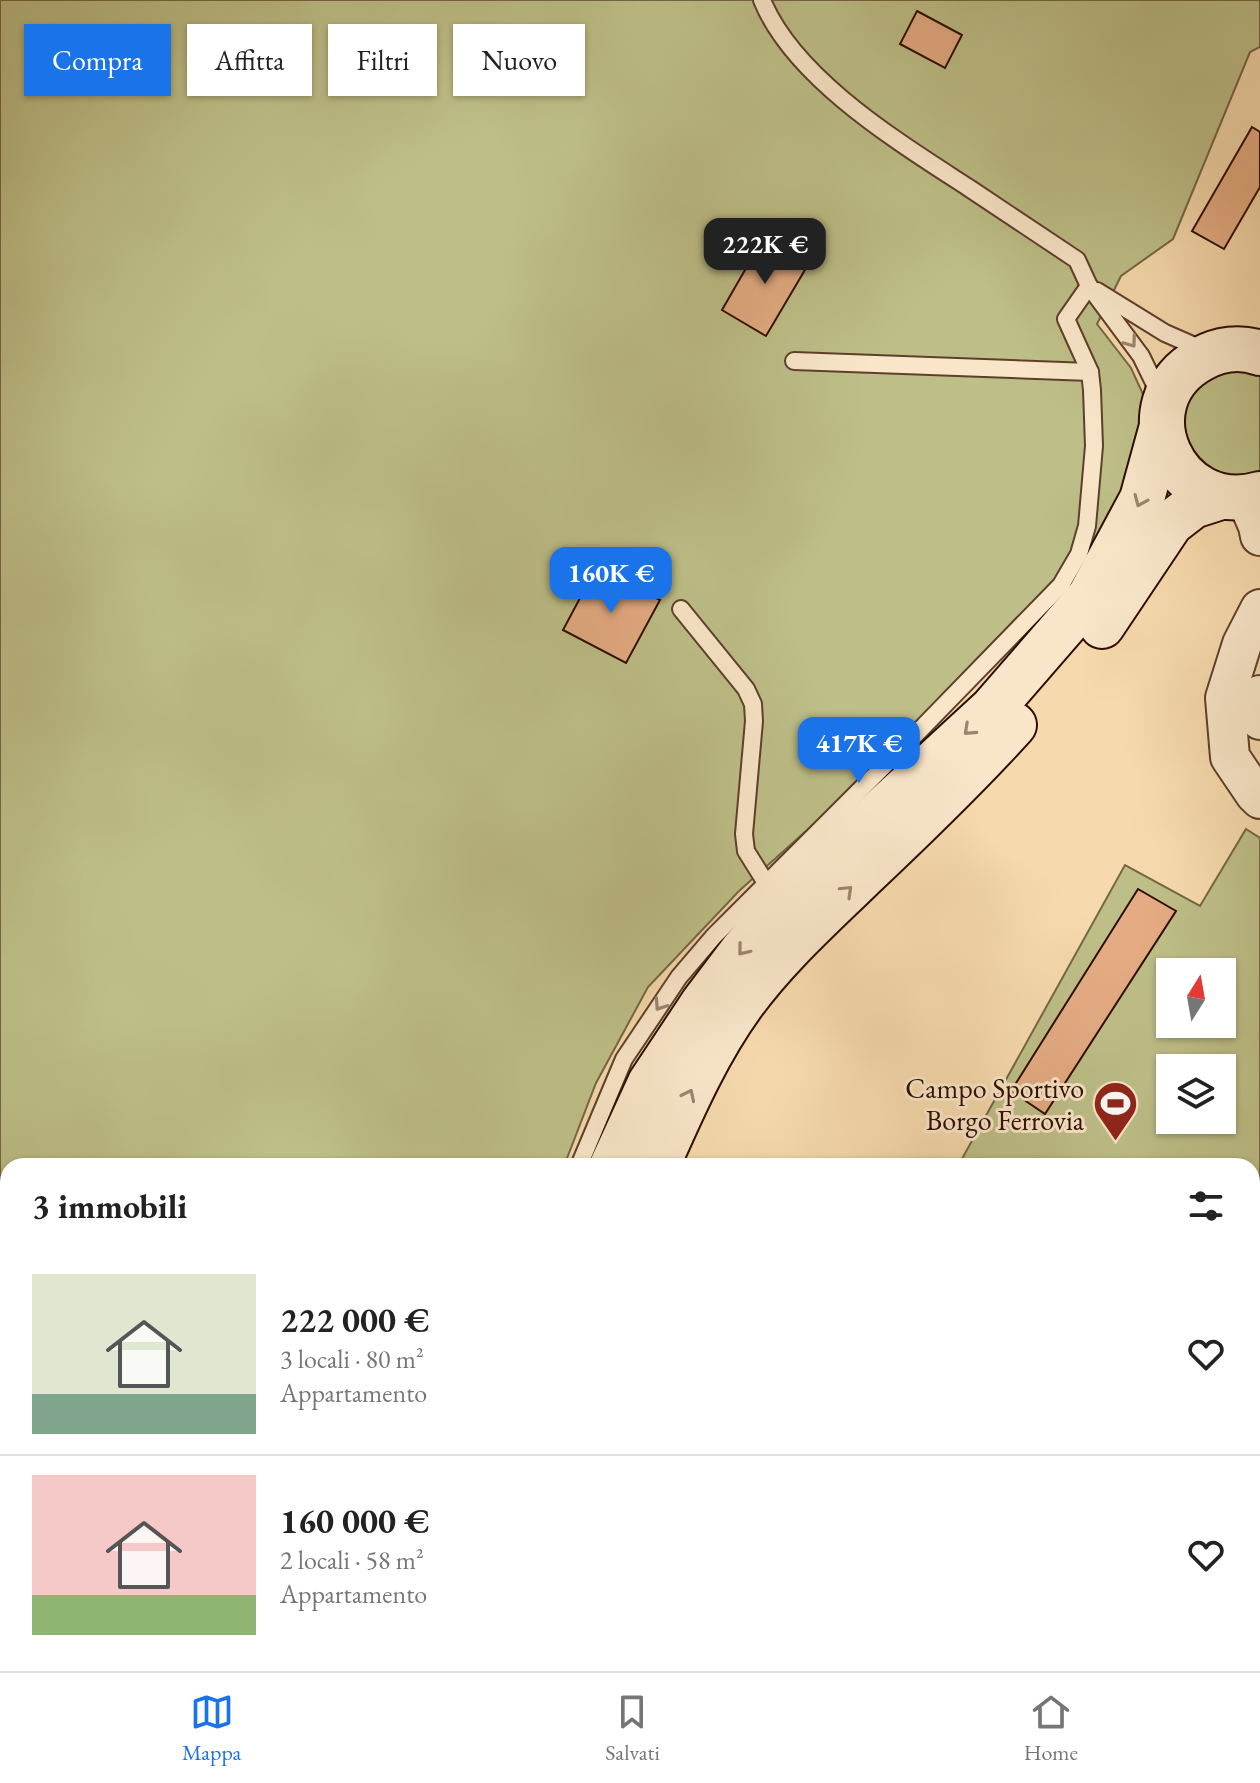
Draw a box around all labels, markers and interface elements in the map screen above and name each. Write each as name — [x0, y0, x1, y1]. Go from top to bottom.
chip: Compra — [24, 24, 171, 96]
chip: Affitta — [187, 24, 312, 96]
chip: Filtri — [328, 24, 437, 96]
chip: Nuovo — [453, 24, 585, 96]
pin: 222K € — [700, 218, 830, 286]
text: 222K € — [722, 227, 808, 261]
one-way arrow — [1121, 334, 1135, 348]
one-way arrow — [1133, 493, 1149, 507]
pin: 160K € — [546, 547, 676, 615]
text: 160K € — [568, 556, 654, 590]
pin: 417K € — [794, 717, 924, 785]
one-way arrow — [964, 720, 978, 735]
text: 417K € — [816, 726, 902, 760]
one-way arrow — [838, 886, 852, 900]
one-way arrow — [738, 941, 753, 956]
north arrow — [1156, 958, 1236, 1038]
map controls — [1156, 958, 1236, 1134]
one-way arrow — [655, 996, 670, 1011]
button: layers — [1156, 1054, 1236, 1134]
place label: Campo Sportivo Borgo Ferrovia — [905, 1070, 1085, 1138]
sports icon: Campo Sportivo Borgo Ferrovia — [1091, 1080, 1139, 1143]
one-way arrow — [679, 1088, 695, 1103]
text: 3 immobili — [32, 1184, 187, 1228]
icon: filters — [1184, 1184, 1228, 1228]
text: 222 000 € — [280, 1298, 429, 1342]
icon: home — [96, 1306, 192, 1402]
icon: heart — [1184, 1332, 1228, 1376]
text: 3 locali · 80 m² — [280, 1342, 424, 1376]
text: Appartamento — [280, 1376, 427, 1410]
text: 160 000 € — [280, 1499, 429, 1543]
icon: home — [96, 1507, 192, 1603]
icon: heart — [1184, 1533, 1228, 1577]
text: 2 locali · 58 m² — [280, 1543, 424, 1577]
text: Appartamento — [280, 1577, 427, 1611]
tab: Mappa — [182, 1690, 241, 1767]
tab: Salvati — [605, 1690, 660, 1767]
tab: Home — [1024, 1690, 1078, 1767]

